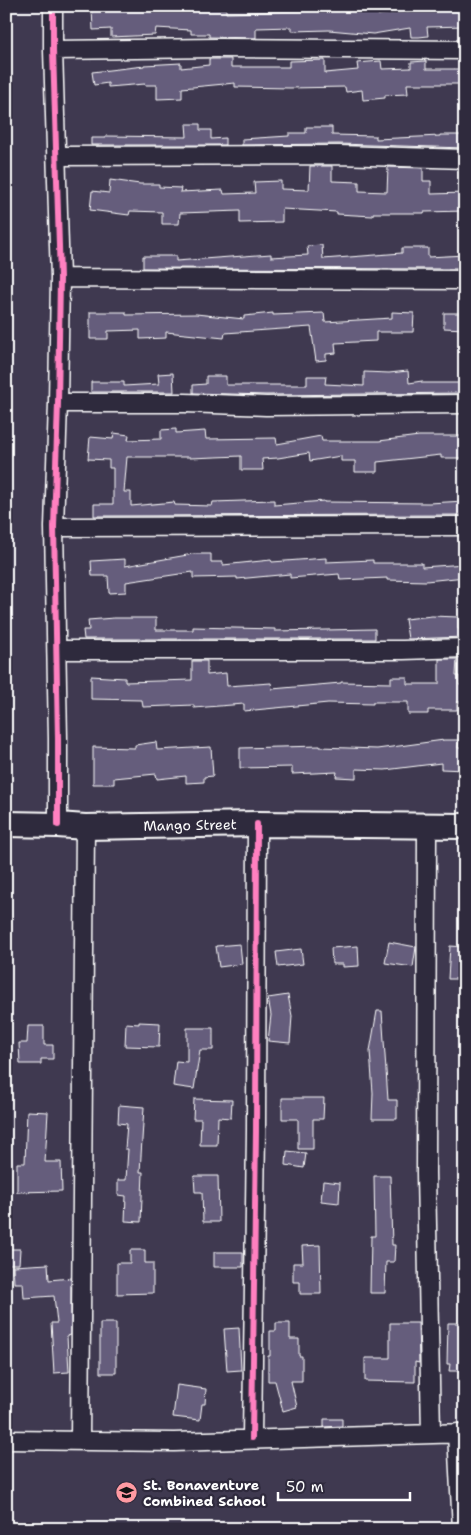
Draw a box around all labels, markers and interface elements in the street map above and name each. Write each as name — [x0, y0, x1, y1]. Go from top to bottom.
street label: Mango Street — [143, 815, 237, 835]
scale bar — [278, 1470, 411, 1502]
place label: St. Bonaventure Combined School — [143, 1476, 266, 1510]
text: 50 m — [286, 1477, 324, 1497]
school or university icon: St. Bonaventure Combined School — [115, 1481, 139, 1505]

